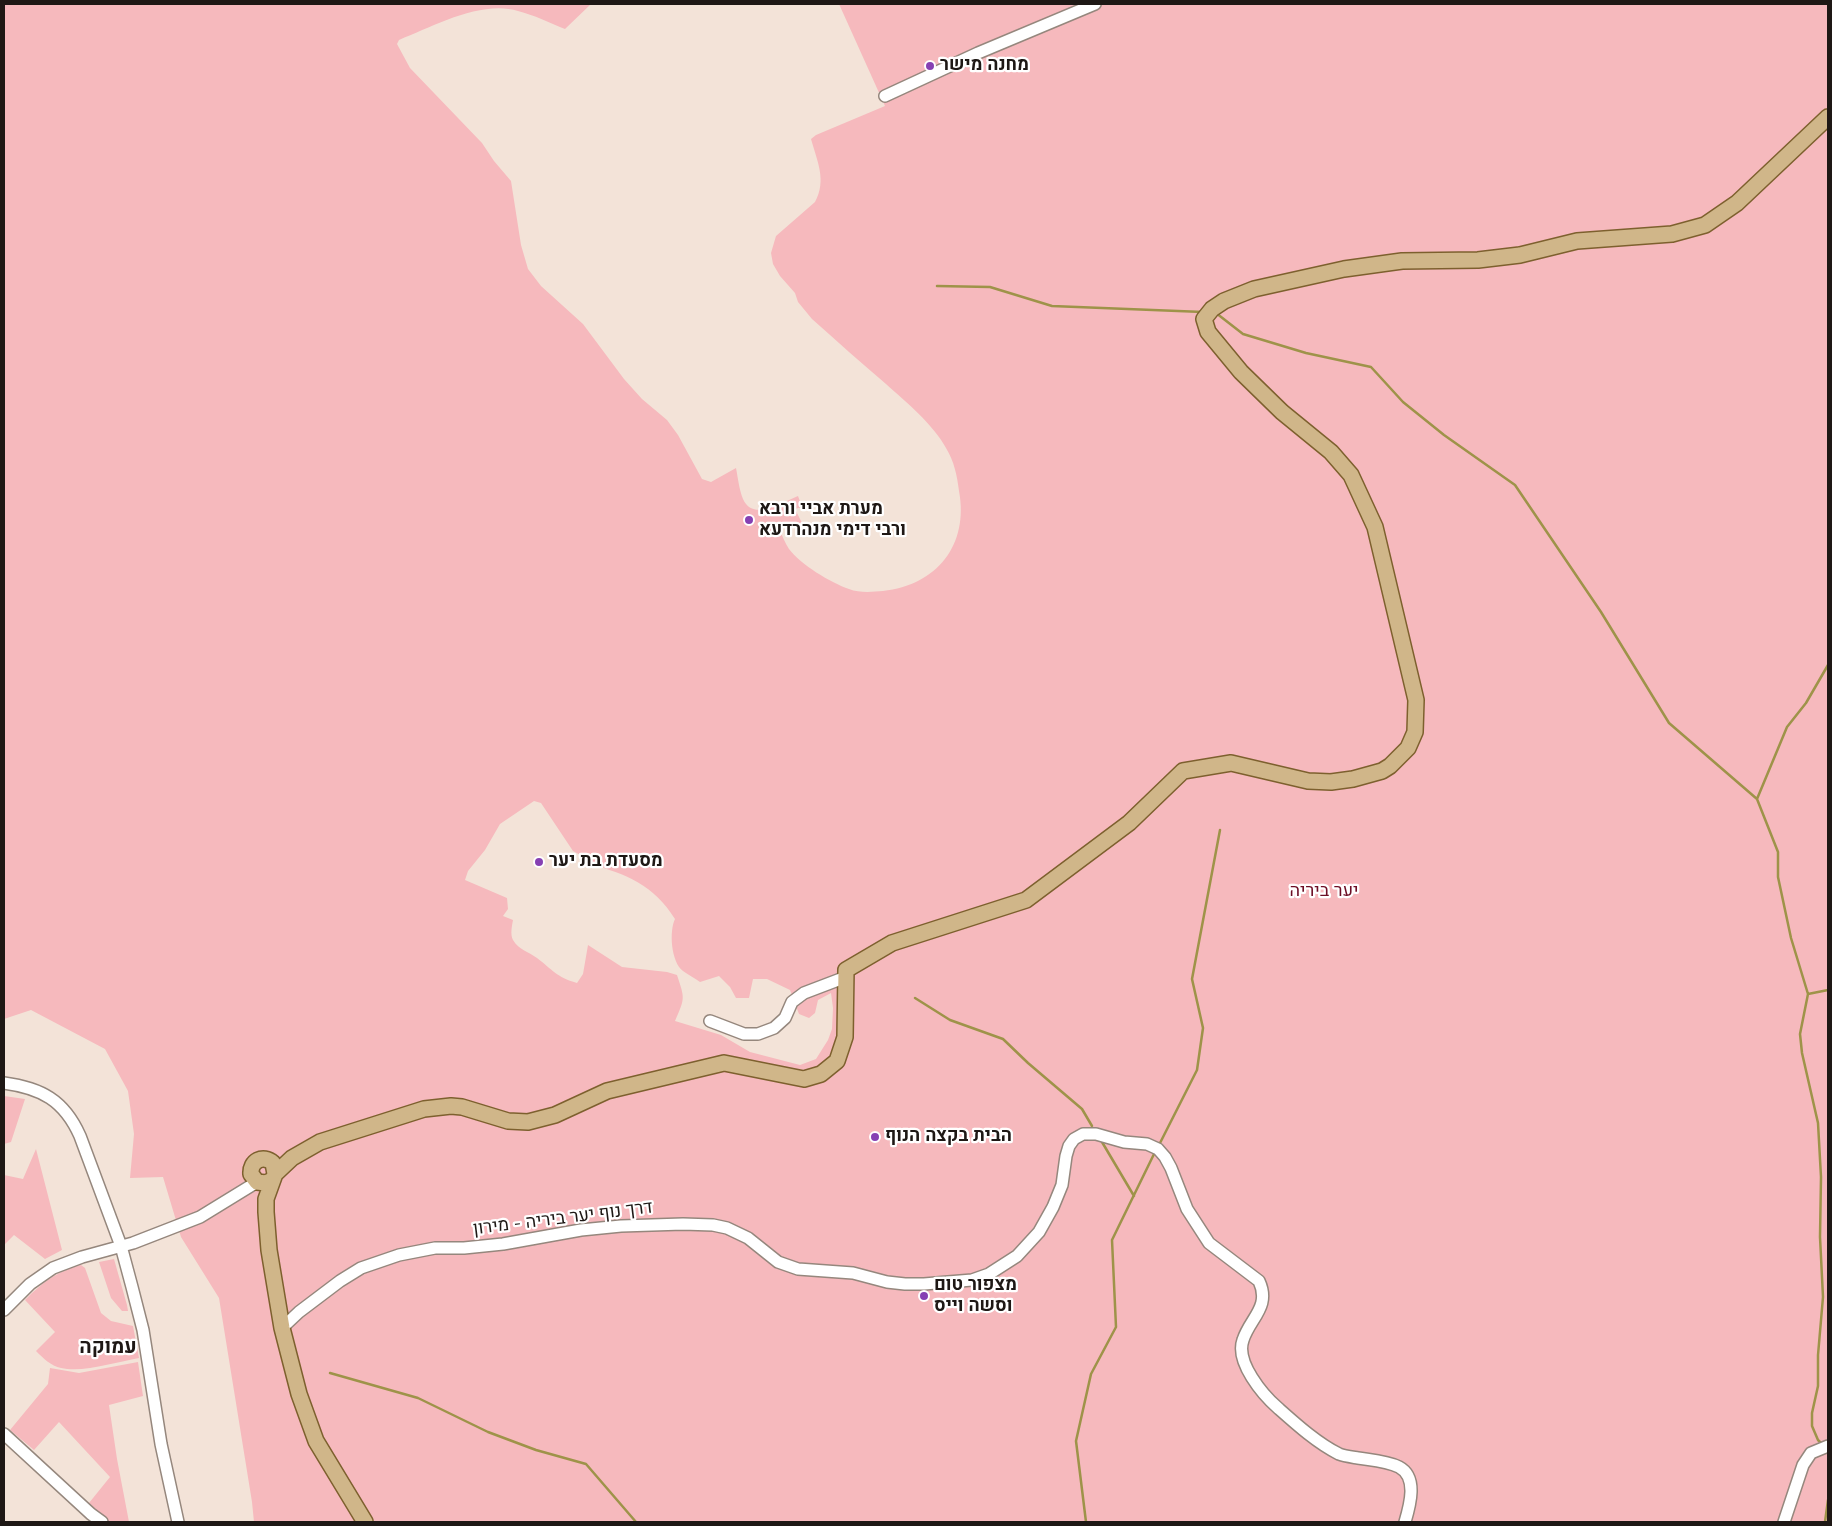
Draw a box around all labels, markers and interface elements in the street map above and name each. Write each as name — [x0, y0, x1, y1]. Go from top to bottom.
place label: מחנה מישר — [940, 55, 1029, 77]
marker: מחנה מישר — [924, 60, 936, 72]
place label: מערת אביי ורבא ורבי דימי מנהרדעא — [759, 499, 906, 542]
marker: מערת אביי ורבא ורבי דימי מנהרדעא — [743, 514, 755, 526]
place label: מסעדת בת יער — [549, 851, 663, 873]
marker: מסעדת בת יער — [533, 856, 545, 868]
park label: יער ביריה — [1289, 881, 1359, 903]
place label: הבית בקצה הנוף — [885, 1126, 1012, 1148]
marker: הבית בקצה הנוף — [869, 1131, 881, 1143]
street label: דרך נוף יער ביריה - מירון — [472, 1197, 654, 1241]
place label: מצפור טום וסשה וייס — [934, 1275, 1017, 1318]
marker: מצפור טום וסשה וייס — [918, 1290, 930, 1302]
district label: עמוקה — [79, 1336, 137, 1360]

